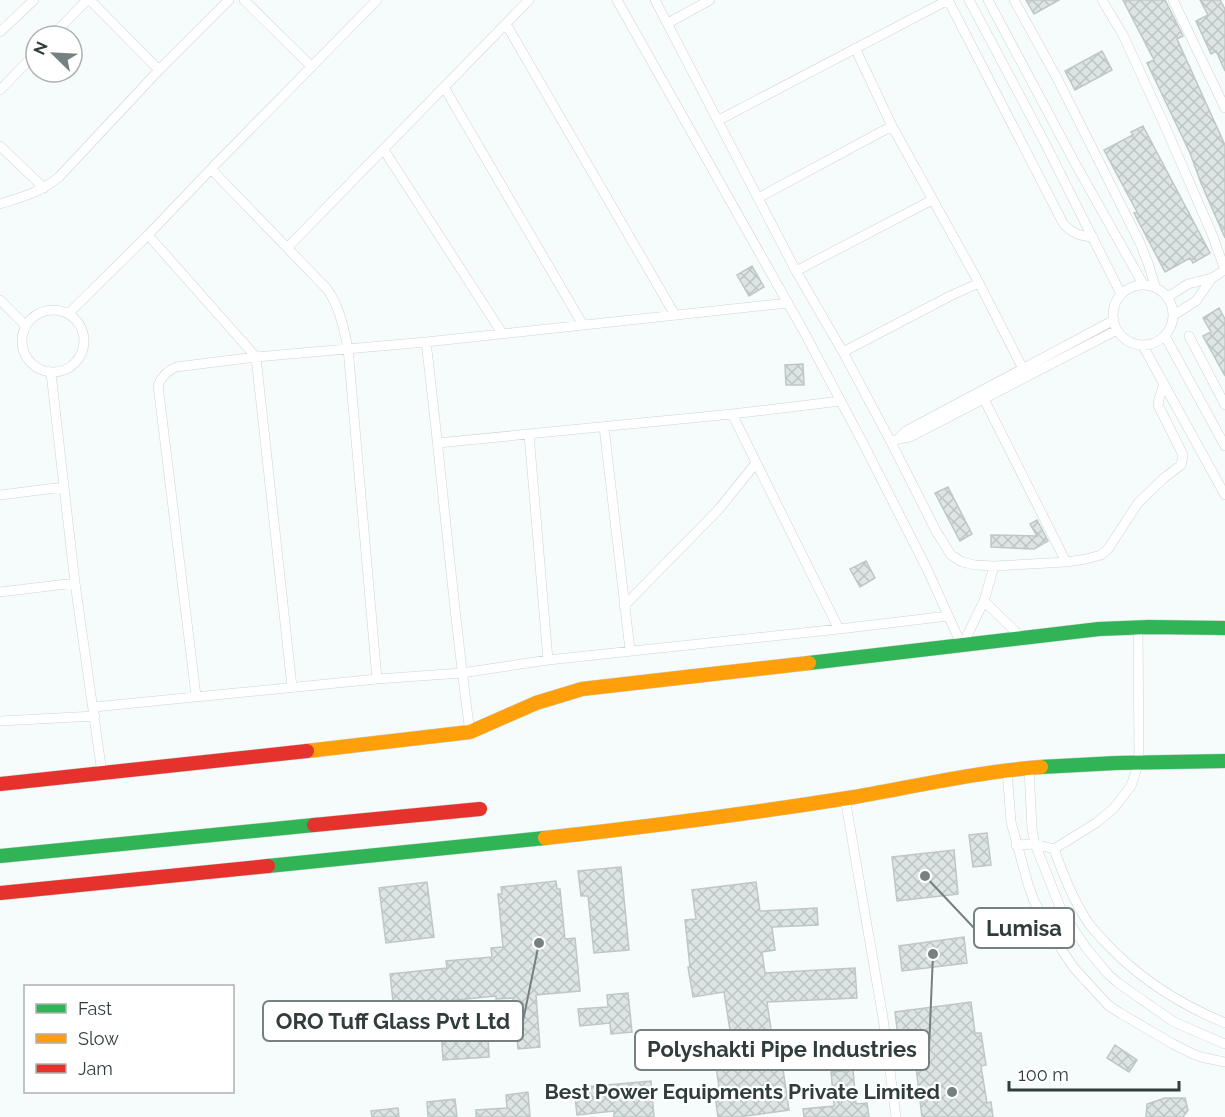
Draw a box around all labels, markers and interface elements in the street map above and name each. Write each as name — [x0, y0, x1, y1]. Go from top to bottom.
north arrow — [24, 24, 84, 84]
text: N — [30, 39, 52, 58]
callout: Lumisa — [974, 908, 1074, 948]
text: Lumisa — [986, 915, 1062, 941]
legend — [24, 985, 234, 1093]
text: Fast — [78, 998, 112, 1019]
callout: ORO Tuff Glass Pvt Ltd — [263, 1001, 523, 1041]
text: ORO Tuff Glass Pvt Ltd — [276, 1008, 510, 1034]
text: Slow — [78, 1028, 119, 1049]
callout: Polyshakti Pipe Industries — [635, 1030, 929, 1070]
text: Polyshakti Pipe Industries — [647, 1036, 917, 1062]
scale bar — [1009, 1054, 1178, 1092]
text: Jam — [78, 1058, 113, 1079]
text: 100 m — [1018, 1064, 1069, 1085]
place label: Best Power Equipments Private Limited — [544, 1079, 940, 1104]
marker: Best Power Equipments Private Limited — [945, 1085, 959, 1099]

